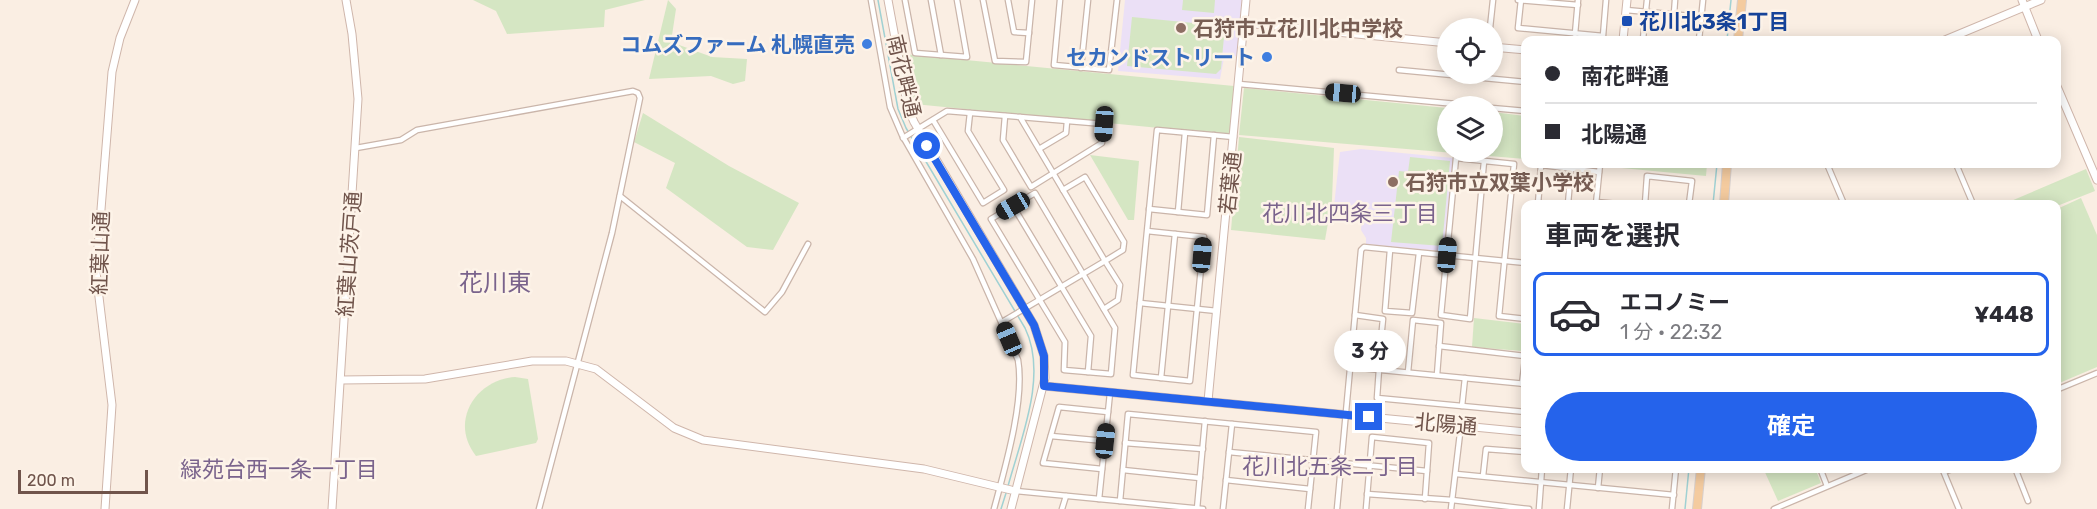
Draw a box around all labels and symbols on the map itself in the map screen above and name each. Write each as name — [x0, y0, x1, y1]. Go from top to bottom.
place label: 花川北3条1丁目 — [1639, 9, 1789, 34]
marker: 花川北3条1丁目 — [1620, 14, 1634, 28]
place label: 石狩市立花川北中学校 — [1193, 16, 1403, 41]
marker: 石狩市立花川北中学校 — [1174, 21, 1188, 35]
place label: コムズファーム 札幌直売 — [620, 32, 855, 57]
street label: 南花畔通 — [882, 32, 926, 120]
marker: コムズファーム 札幌直売 — [860, 37, 874, 51]
place label: セカンドストリート — [1066, 45, 1255, 70]
marker: セカンドストリート — [1260, 50, 1274, 64]
car — [1324, 82, 1362, 104]
car — [1094, 105, 1114, 143]
route start — [913, 132, 940, 159]
street label: 若葉通 — [1214, 150, 1246, 216]
place label: 石狩市立双葉小学校 — [1405, 170, 1594, 195]
marker: 石狩市立双葉小学校 — [1386, 175, 1400, 189]
car — [993, 189, 1033, 223]
street label: 紅葉山茨戸通 — [332, 190, 366, 318]
district label: 花川北四条三丁目 — [1262, 200, 1438, 227]
street label: 紅葉山通 — [86, 211, 114, 295]
car — [1191, 236, 1213, 274]
car — [1436, 236, 1458, 274]
district label: 花川東 — [459, 269, 531, 297]
car — [994, 319, 1024, 359]
callout: 3 分 — [1333, 330, 1405, 372]
route end — [1355, 403, 1382, 430]
street label: 北陽通 — [1414, 409, 1478, 439]
car — [1094, 422, 1116, 460]
district label: 花川北五条二丁目 — [1242, 453, 1418, 480]
district label: 緑苑台西一条一丁目 — [180, 456, 378, 483]
scale bar — [18, 467, 148, 494]

